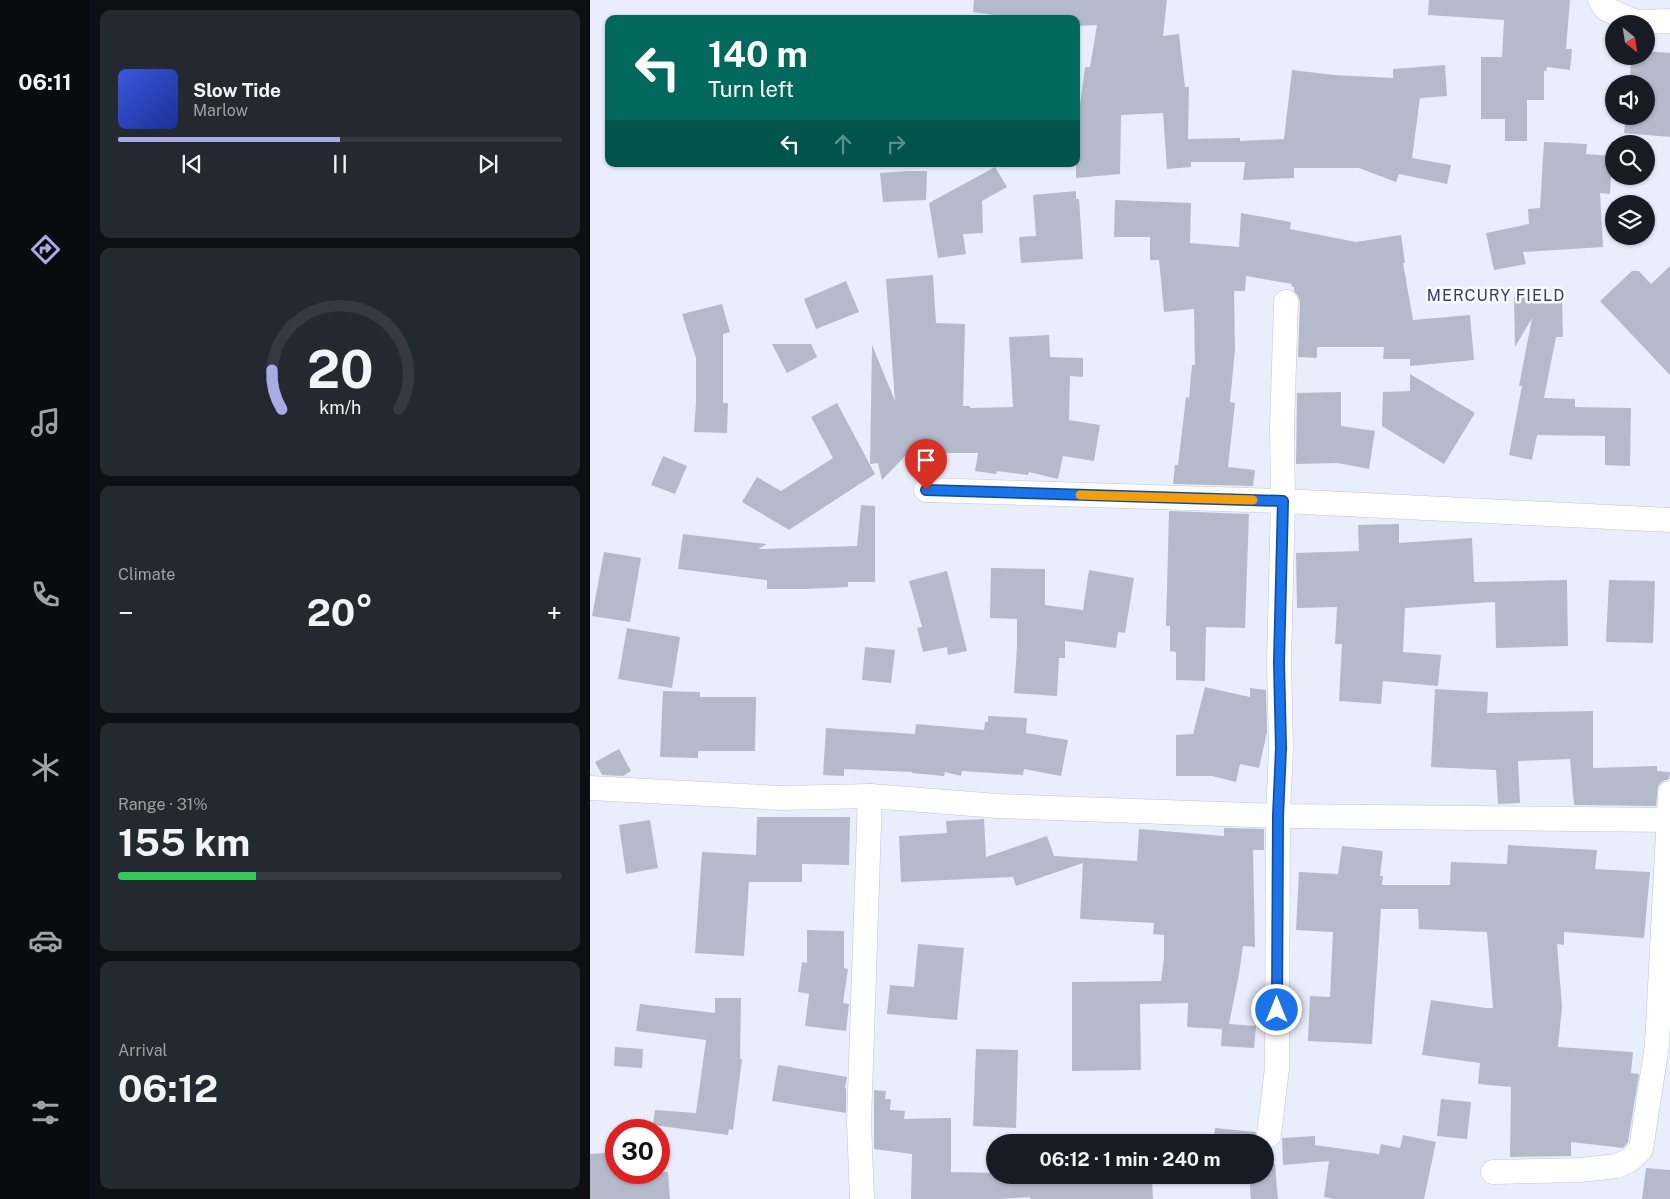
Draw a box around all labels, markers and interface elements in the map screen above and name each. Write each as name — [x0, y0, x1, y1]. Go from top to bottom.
north arrow — [1605, 15, 1655, 65]
map controls — [1605, 15, 1655, 245]
text: 140 m — [708, 34, 808, 75]
icon: left — [625, 35, 690, 100]
text: 06:11 — [18, 69, 72, 95]
button: sound — [1605, 75, 1655, 125]
text: Turn left — [708, 76, 794, 102]
text: Slow Tide — [193, 79, 281, 101]
text: Marlow — [193, 101, 248, 120]
icon: left — [776, 130, 804, 158]
icon: ahead — [829, 130, 857, 158]
icon: right — [882, 130, 910, 158]
button: search — [1605, 135, 1655, 185]
icon: previous — [178, 150, 206, 178]
icon: pause — [326, 150, 354, 178]
icon: next — [474, 150, 502, 178]
button: layers — [1605, 195, 1655, 245]
icon: directions — [28, 232, 63, 267]
district label: MERCURY FIELD — [1427, 286, 1565, 305]
text: 20 — [307, 339, 373, 400]
text: km/h — [319, 397, 361, 418]
icon: music — [28, 405, 63, 440]
pin — [905, 439, 947, 490]
icon: arrive — [912, 446, 940, 474]
text: Climate — [118, 565, 175, 584]
icon: phone — [28, 577, 63, 612]
text: 20° — [307, 590, 373, 635]
text: − — [118, 596, 134, 629]
text: + — [546, 596, 562, 629]
icon: climate — [28, 750, 63, 785]
text: Range · 31% — [118, 795, 208, 814]
text: 155 km — [118, 820, 250, 865]
icon: car — [28, 923, 63, 958]
position arrow — [1250, 983, 1302, 1035]
text: Arrival — [118, 1041, 167, 1060]
text: 06:12 — [118, 1066, 218, 1111]
icon: filters — [28, 1095, 63, 1130]
speed limit sign: 30 — [605, 1119, 670, 1184]
text: 06:12 · 1 min · 240 m — [1040, 1148, 1220, 1170]

